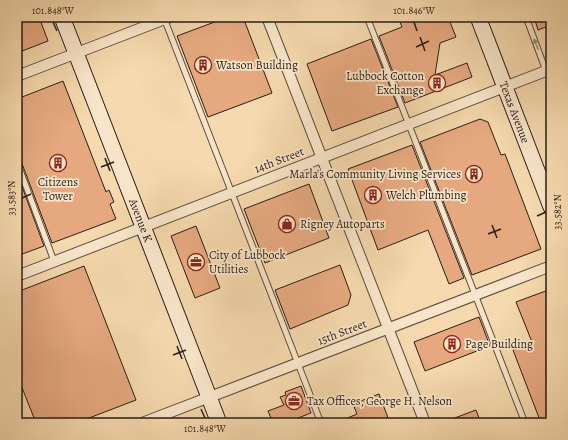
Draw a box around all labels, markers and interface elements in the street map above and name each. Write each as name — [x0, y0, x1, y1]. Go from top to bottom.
text: 101.848°W — [32, 4, 75, 17]
text: 101.846°W — [393, 4, 435, 17]
one-way arrow — [533, 37, 539, 49]
building icon: Watson Building — [193, 55, 213, 75]
place label: Watson Building — [215, 57, 298, 73]
place label: Lubbock Cotton Exchange — [346, 68, 424, 98]
building icon: Lubbock Cotton Exchange — [427, 73, 447, 93]
street label: Texas Avenue — [495, 79, 534, 145]
street label: 14th Street — [252, 143, 306, 177]
building icon: Citizens Tower — [48, 153, 68, 173]
building icon: Marla's Community Living Services — [464, 164, 484, 184]
place label: Marla's Community Living Services — [289, 166, 461, 182]
place label: Citizens Tower — [38, 174, 78, 204]
text: 33.583°N — [5, 181, 18, 215]
building icon: Welch Plumbing — [363, 185, 383, 205]
place label: Welch Plumbing — [385, 187, 467, 203]
text: 33.582°N — [551, 194, 564, 230]
street label: Avenue K — [125, 195, 156, 245]
shop icon: Rigney Autoparts — [277, 214, 297, 234]
place label: Rigney Autoparts — [300, 216, 385, 232]
place label: City of Lubbock Utilities — [209, 247, 285, 277]
office icon: City of Lubbock Utilities — [186, 252, 206, 272]
street label: 15th Street — [315, 315, 369, 349]
building icon: Page Building — [442, 334, 462, 354]
place label: Page Building — [465, 336, 533, 352]
office icon: Tax Offices, George H. Nelson — [284, 391, 304, 411]
place label: Tax Offices, George H. Nelson — [307, 393, 453, 409]
text: 101.848°W — [184, 422, 227, 435]

